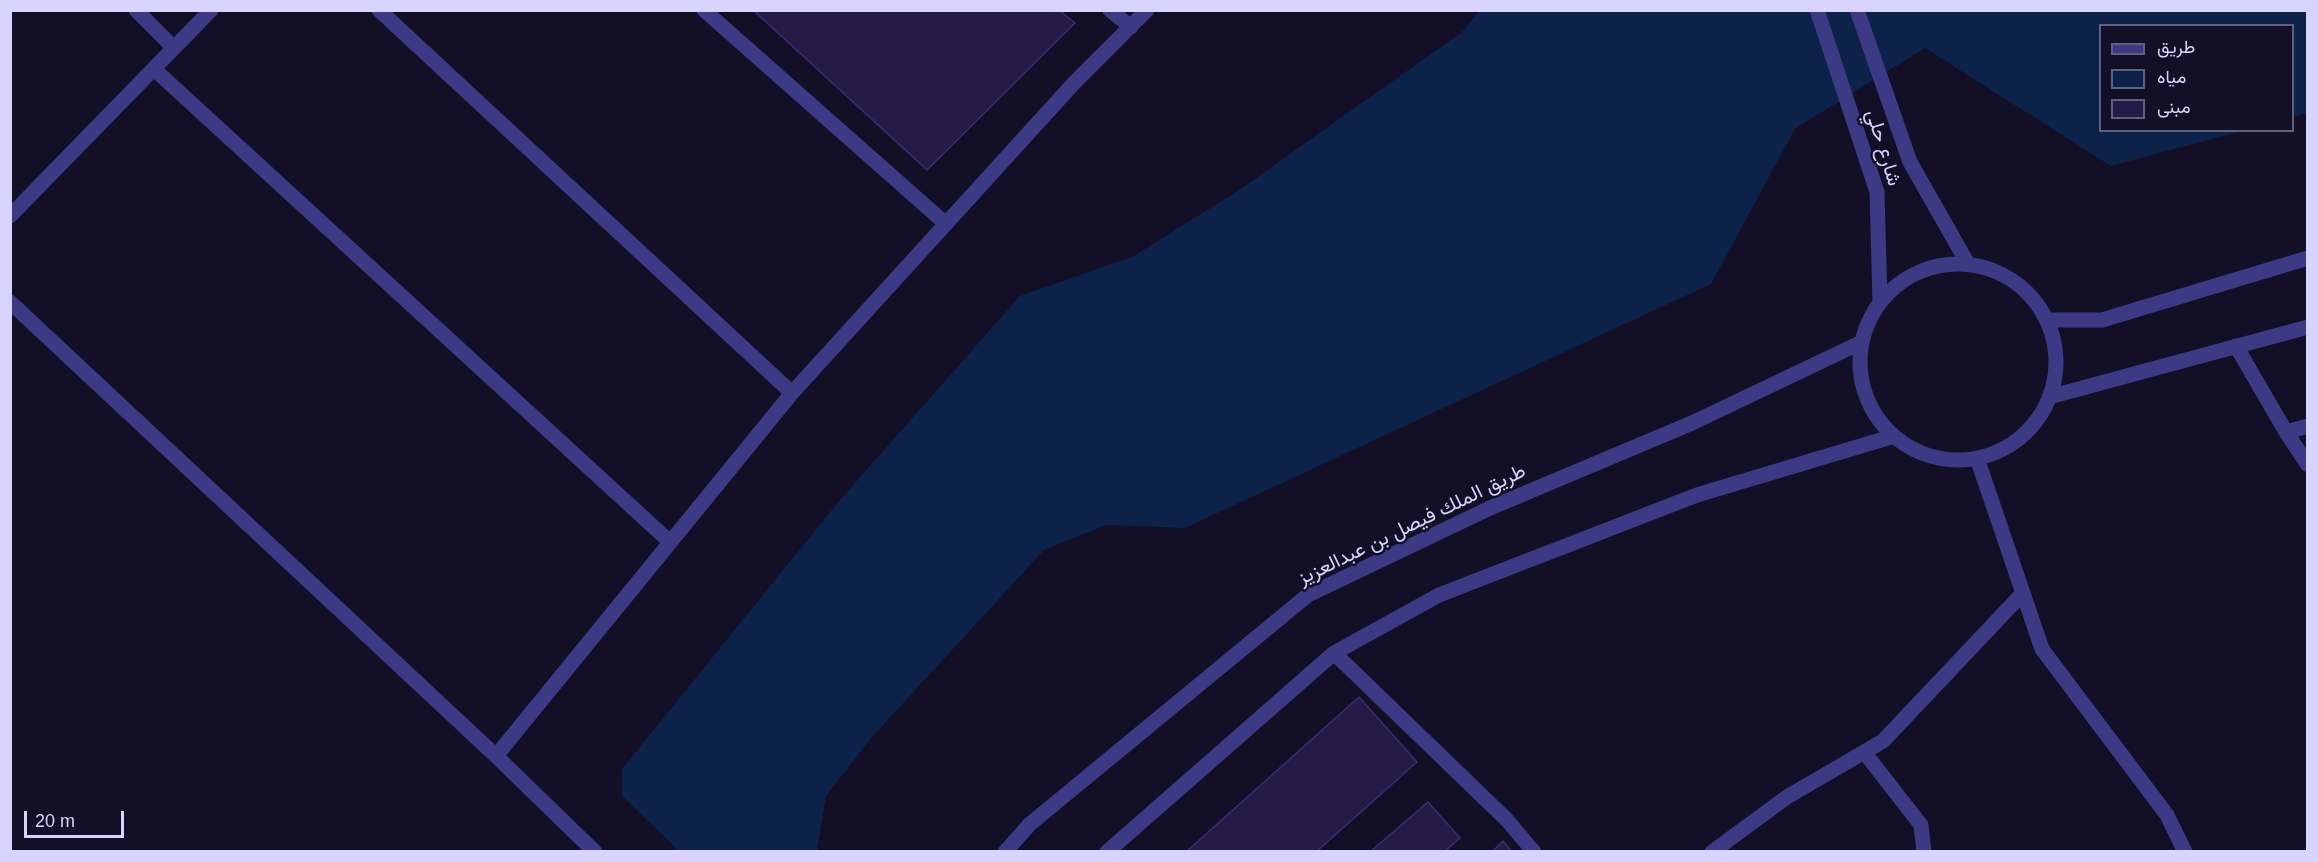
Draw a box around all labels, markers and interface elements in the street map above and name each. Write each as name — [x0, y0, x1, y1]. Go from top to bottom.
legend — [2099, 24, 2294, 132]
text: طريق — [2157, 37, 2195, 57]
text: مياه — [2157, 67, 2186, 87]
text: مبنى — [2157, 97, 2191, 117]
street label: شارع حلي — [1860, 107, 1906, 189]
street label: طريق الملك فيصل بن عبدالعزيز — [1294, 459, 1530, 591]
scale bar — [27, 799, 128, 837]
text: 20 m — [35, 811, 75, 831]

